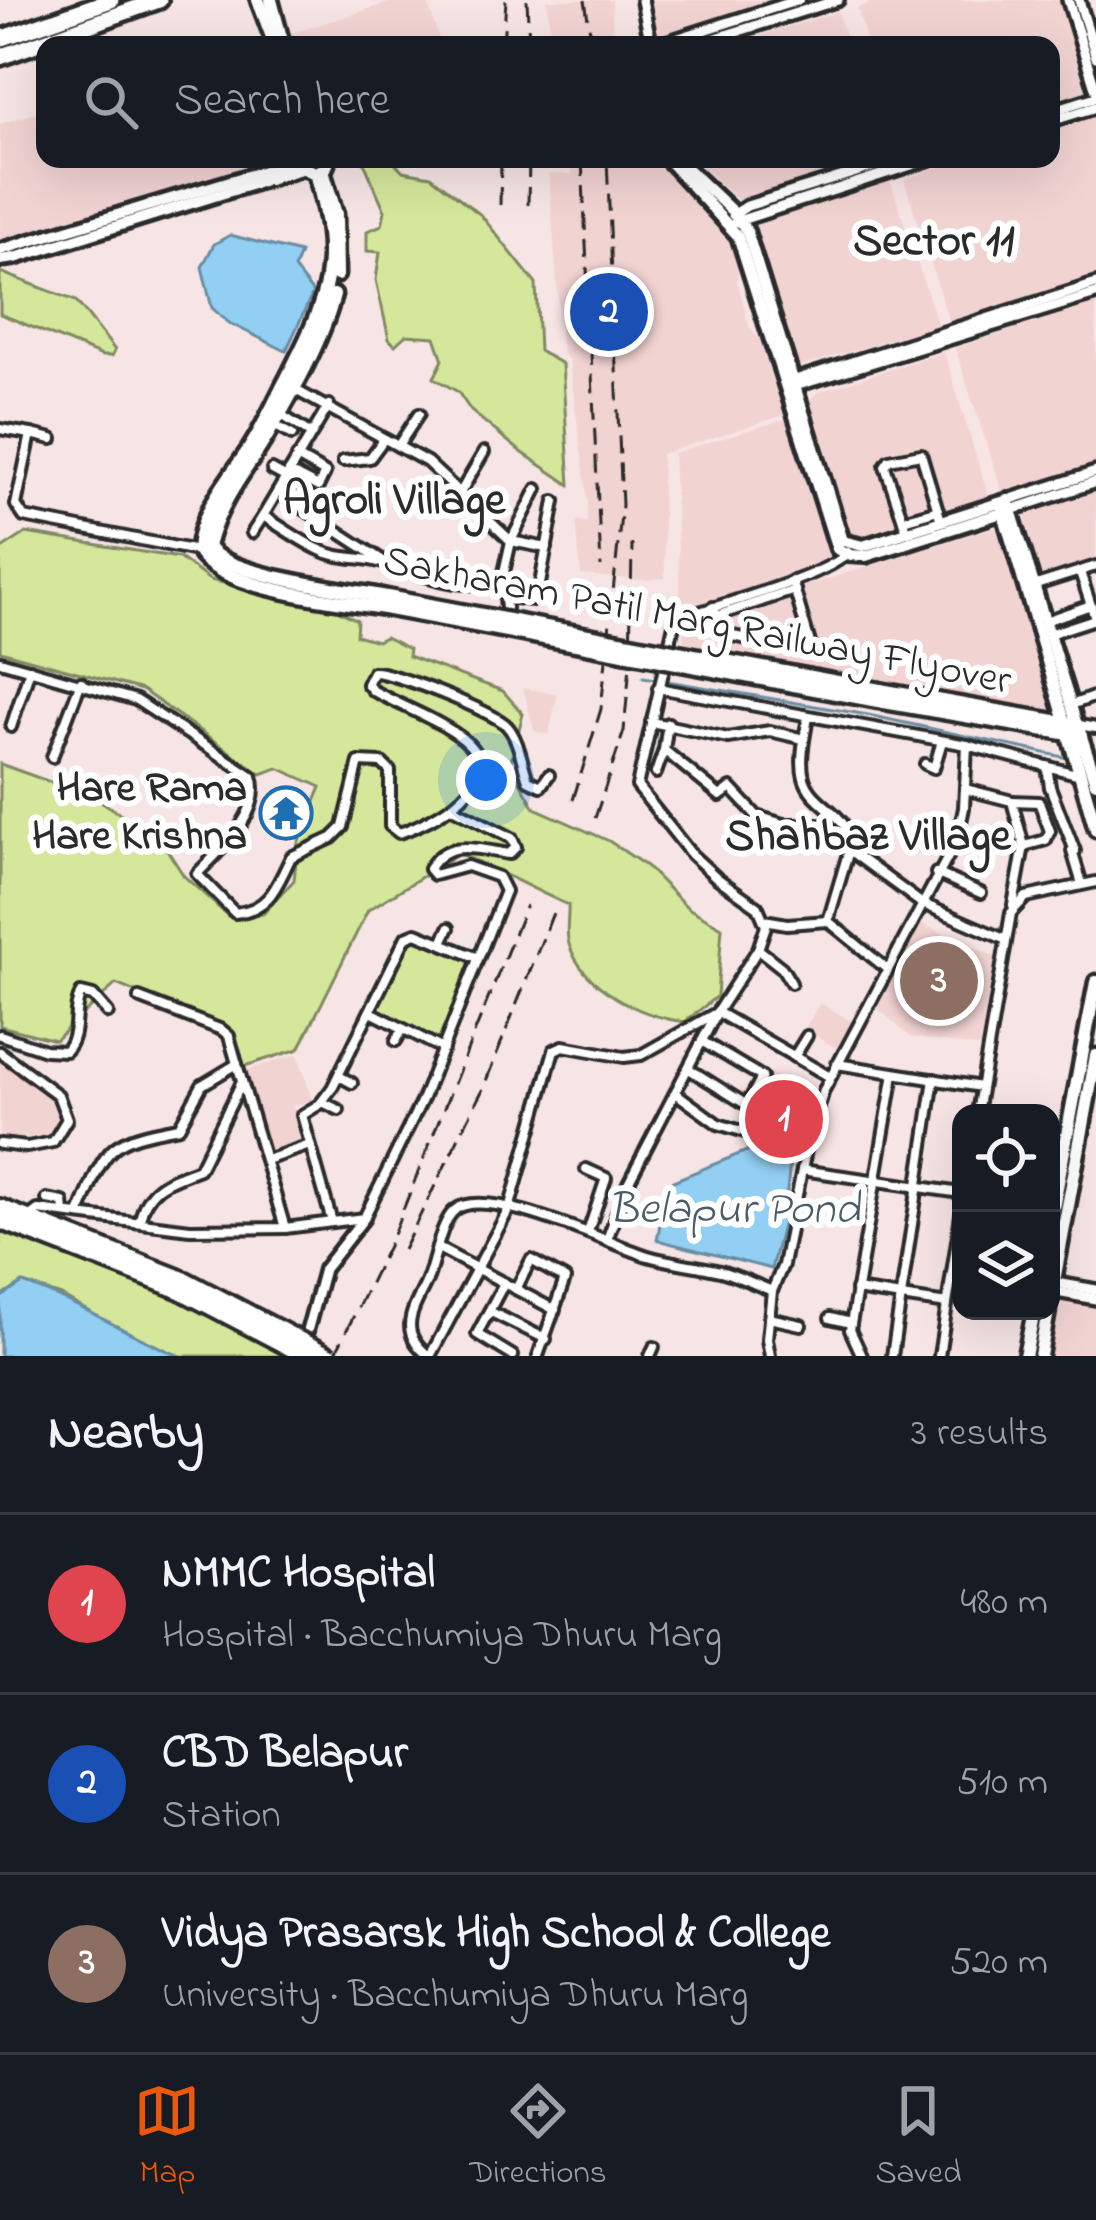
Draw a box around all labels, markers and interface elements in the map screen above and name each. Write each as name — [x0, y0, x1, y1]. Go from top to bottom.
search box — [36, 36, 1060, 168]
icon: search — [78, 69, 144, 135]
text: Search here — [174, 69, 390, 135]
district label: Sector 11 — [853, 210, 1015, 276]
pin: 2 — [570, 267, 648, 357]
district label: Agroli Village — [283, 469, 507, 537]
street label: Sakharam Patil Marg Railway Flyover — [378, 531, 1017, 713]
your location — [456, 750, 516, 810]
place label: Hare Rama Hare Krishna — [32, 759, 247, 868]
temple icon: Hare Rama Hare Krishna — [258, 785, 314, 841]
district label: Shahbaz Village — [725, 805, 1013, 873]
pin: 3 — [900, 936, 978, 1026]
pin: 1 — [745, 1074, 823, 1164]
map controls — [952, 1104, 1060, 1320]
button: locate — [952, 1104, 1060, 1212]
water label: Belapur Pond — [608, 1178, 862, 1244]
button: layers — [952, 1212, 1060, 1320]
text: Nearby — [48, 1397, 204, 1472]
text: 3 results — [911, 1406, 1048, 1463]
text: NMMC Hospital — [162, 1542, 435, 1608]
text: 1 — [81, 1575, 93, 1632]
text: 480 m — [960, 1575, 1048, 1632]
text: Hospital · Bacchumiya Dhuru Marg — [162, 1608, 722, 1665]
text: CBD Belapur — [162, 1722, 408, 1788]
text: 2 — [77, 1755, 97, 1812]
text: 510 m — [956, 1755, 1048, 1812]
text: Station — [162, 1788, 281, 1845]
text: Vidya Prasarsk High School & College — [162, 1902, 830, 1968]
text: 3 — [79, 1935, 95, 1992]
text: 520 m — [949, 1935, 1048, 1992]
text: University · Bacchumiya Dhuru Marg — [162, 1968, 748, 2025]
tab: Map — [134, 2078, 200, 2198]
tab: Directions — [469, 2078, 607, 2198]
tab: Saved — [875, 2078, 962, 2198]

